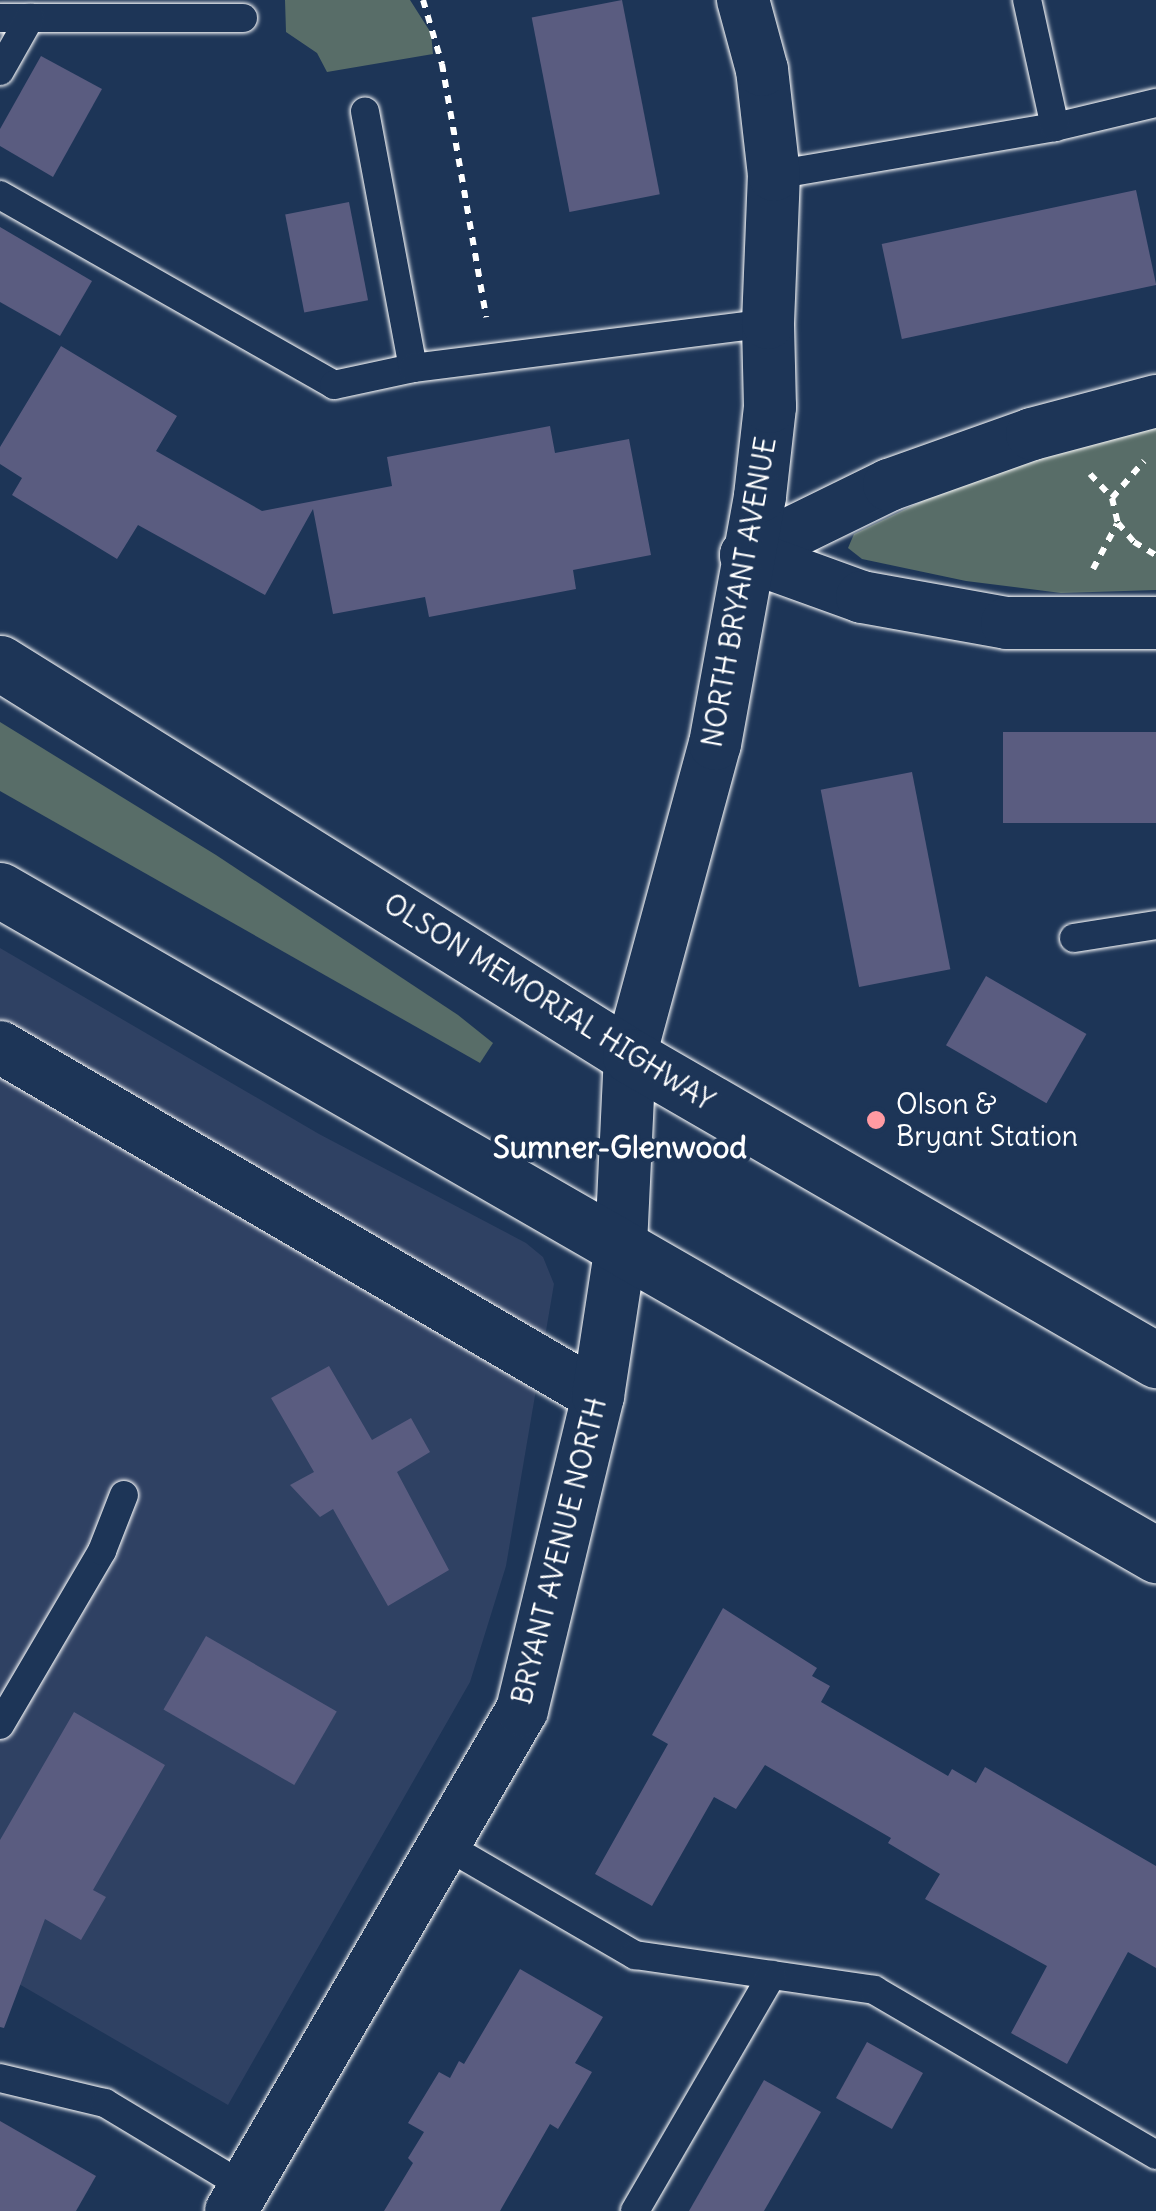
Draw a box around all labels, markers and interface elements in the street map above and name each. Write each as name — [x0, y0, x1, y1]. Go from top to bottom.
street label: NORTH BRYANT AVENUE — [695, 434, 783, 750]
street label: OLSON MEMORIAL HIGHWAY — [378, 886, 720, 1118]
place label: Olson & Bryant Station — [896, 1087, 1078, 1153]
marker: Olson & Bryant Station — [865, 1109, 887, 1131]
district label: Sumner-Glenwood — [493, 1129, 747, 1165]
street label: BRYANT AVENUE NORTH — [505, 1394, 613, 1708]

